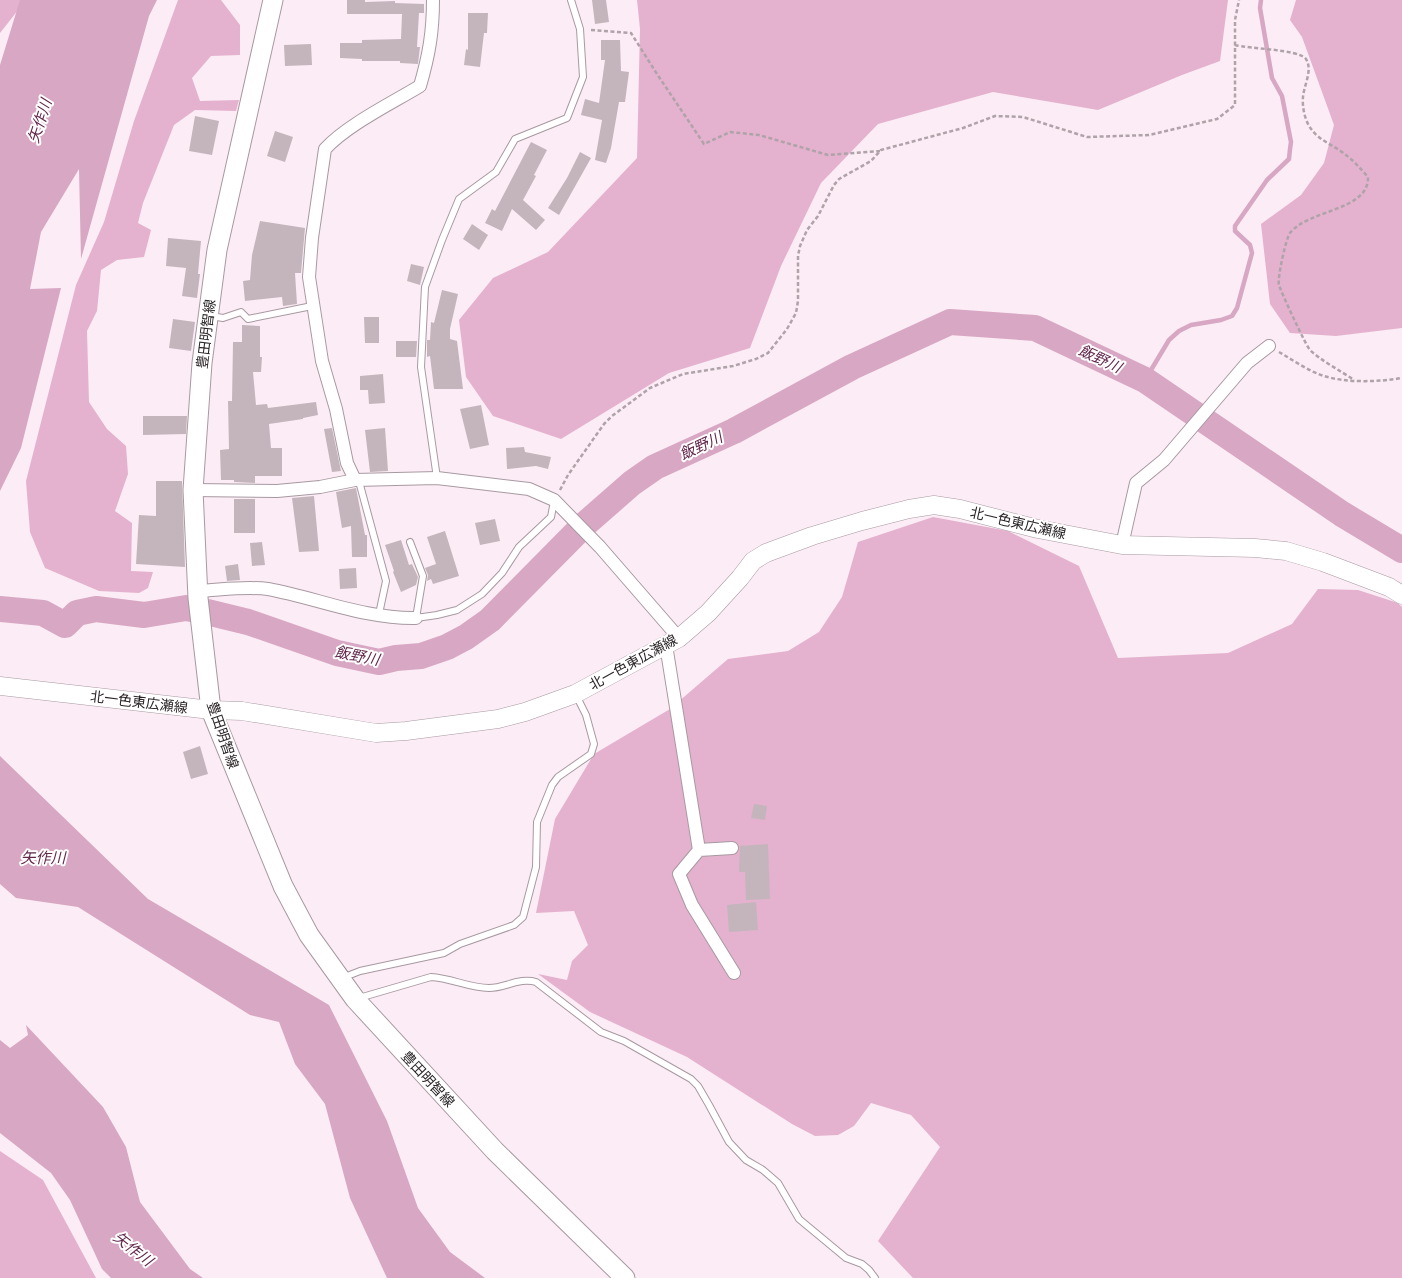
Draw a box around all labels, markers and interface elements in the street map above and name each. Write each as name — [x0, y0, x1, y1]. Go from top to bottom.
water label: 矢作川 — [24, 95, 56, 145]
street label: 豊田明智線 — [193, 298, 219, 370]
water label: 飯野川 — [1076, 340, 1126, 378]
water label: 飯野川 — [676, 427, 727, 464]
street label: 北一色東広瀬線 — [968, 503, 1068, 543]
street label: 北一色東広瀬線 — [586, 630, 680, 694]
water label: 飯野川 — [333, 642, 383, 670]
street label: 北一色東広瀬線 — [89, 687, 189, 717]
street label: 豊田明智線 — [203, 699, 243, 771]
water label: 矢作川 — [20, 848, 67, 867]
street label: 豊田明智線 — [398, 1047, 458, 1111]
water label: 矢作川 — [110, 1227, 158, 1271]

